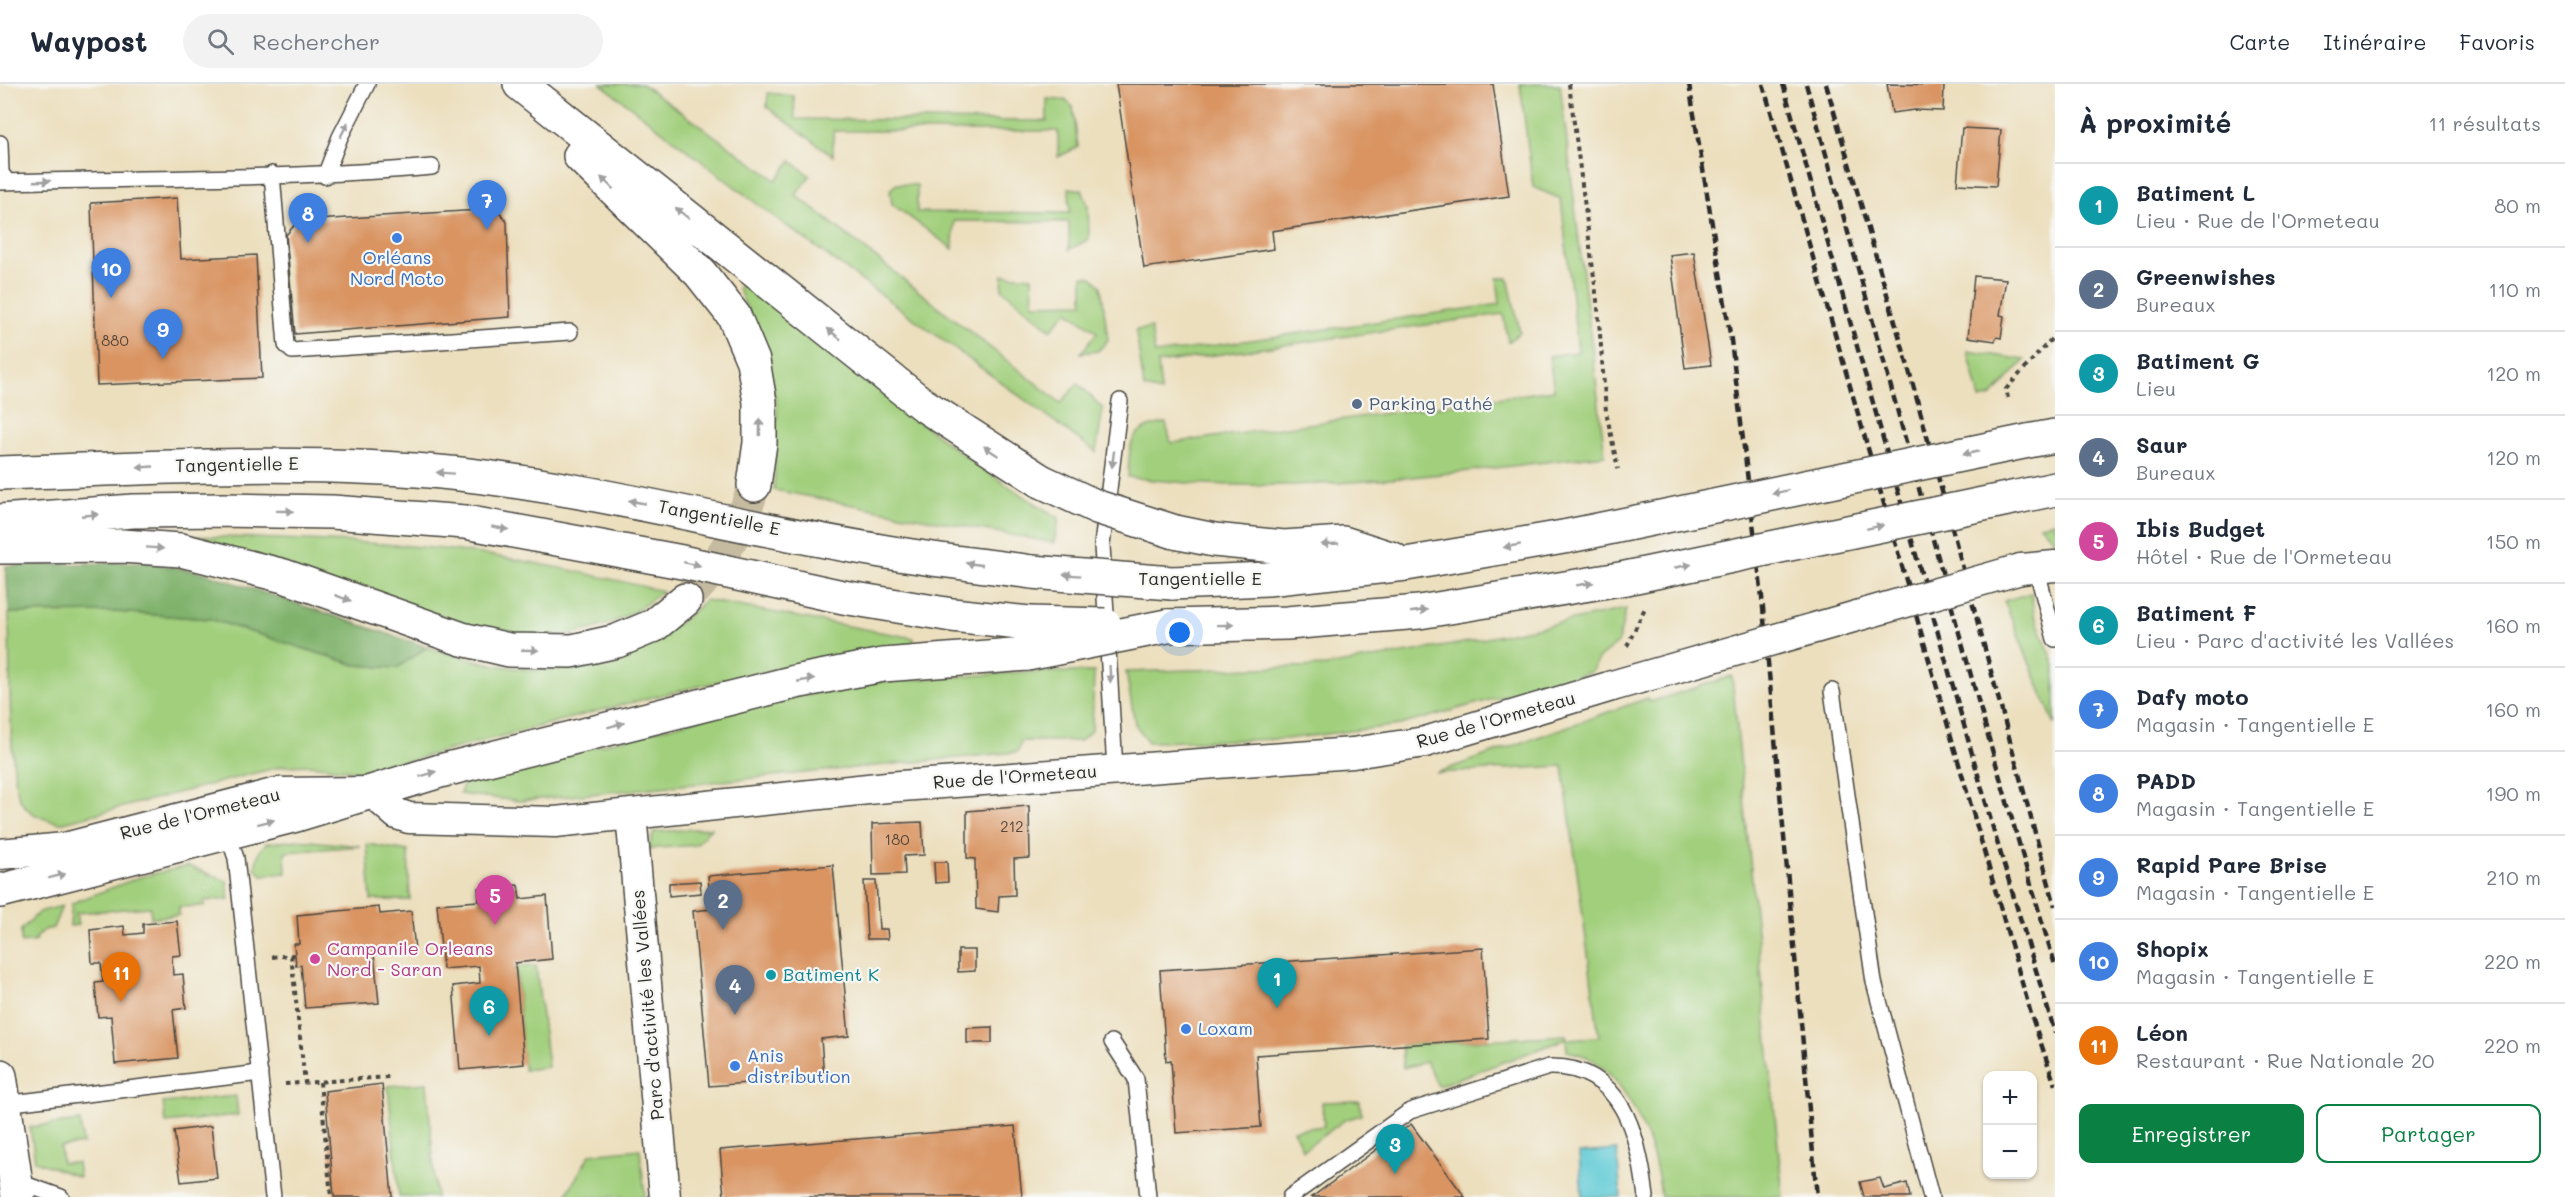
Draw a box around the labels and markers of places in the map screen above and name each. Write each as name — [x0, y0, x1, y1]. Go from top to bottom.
pin: 7 — [468, 180, 506, 230]
pin: 8 — [288, 194, 328, 243]
marker: Orléans Nord Moto — [390, 231, 404, 245]
place label: Orléans Nord Moto — [350, 245, 444, 290]
pin: 10 — [92, 248, 130, 298]
pin: 9 — [144, 310, 182, 359]
place label: Parking Pathé — [1369, 391, 1493, 415]
marker: Parking Pathé — [1350, 397, 1364, 411]
pin: 5 — [476, 876, 514, 925]
pin: 2 — [704, 880, 742, 930]
place label: Campanile Orleans Nord - Saran — [327, 936, 494, 981]
pin: 11 — [102, 952, 140, 1002]
marker: Campanile Orleans Nord - Saran — [308, 952, 322, 966]
pin: 1 — [1258, 958, 1296, 1008]
place label: Batiment K — [783, 962, 879, 986]
pin: 4 — [716, 966, 754, 1015]
marker: Batiment K — [764, 968, 778, 982]
pin: 6 — [470, 986, 508, 1036]
place label: Loxam — [1198, 1016, 1253, 1040]
marker: Loxam — [1179, 1022, 1193, 1036]
place label: Anis distribution — [747, 1043, 851, 1088]
marker: Anis distribution — [728, 1059, 742, 1073]
pin: 3 — [1376, 1124, 1414, 1174]

